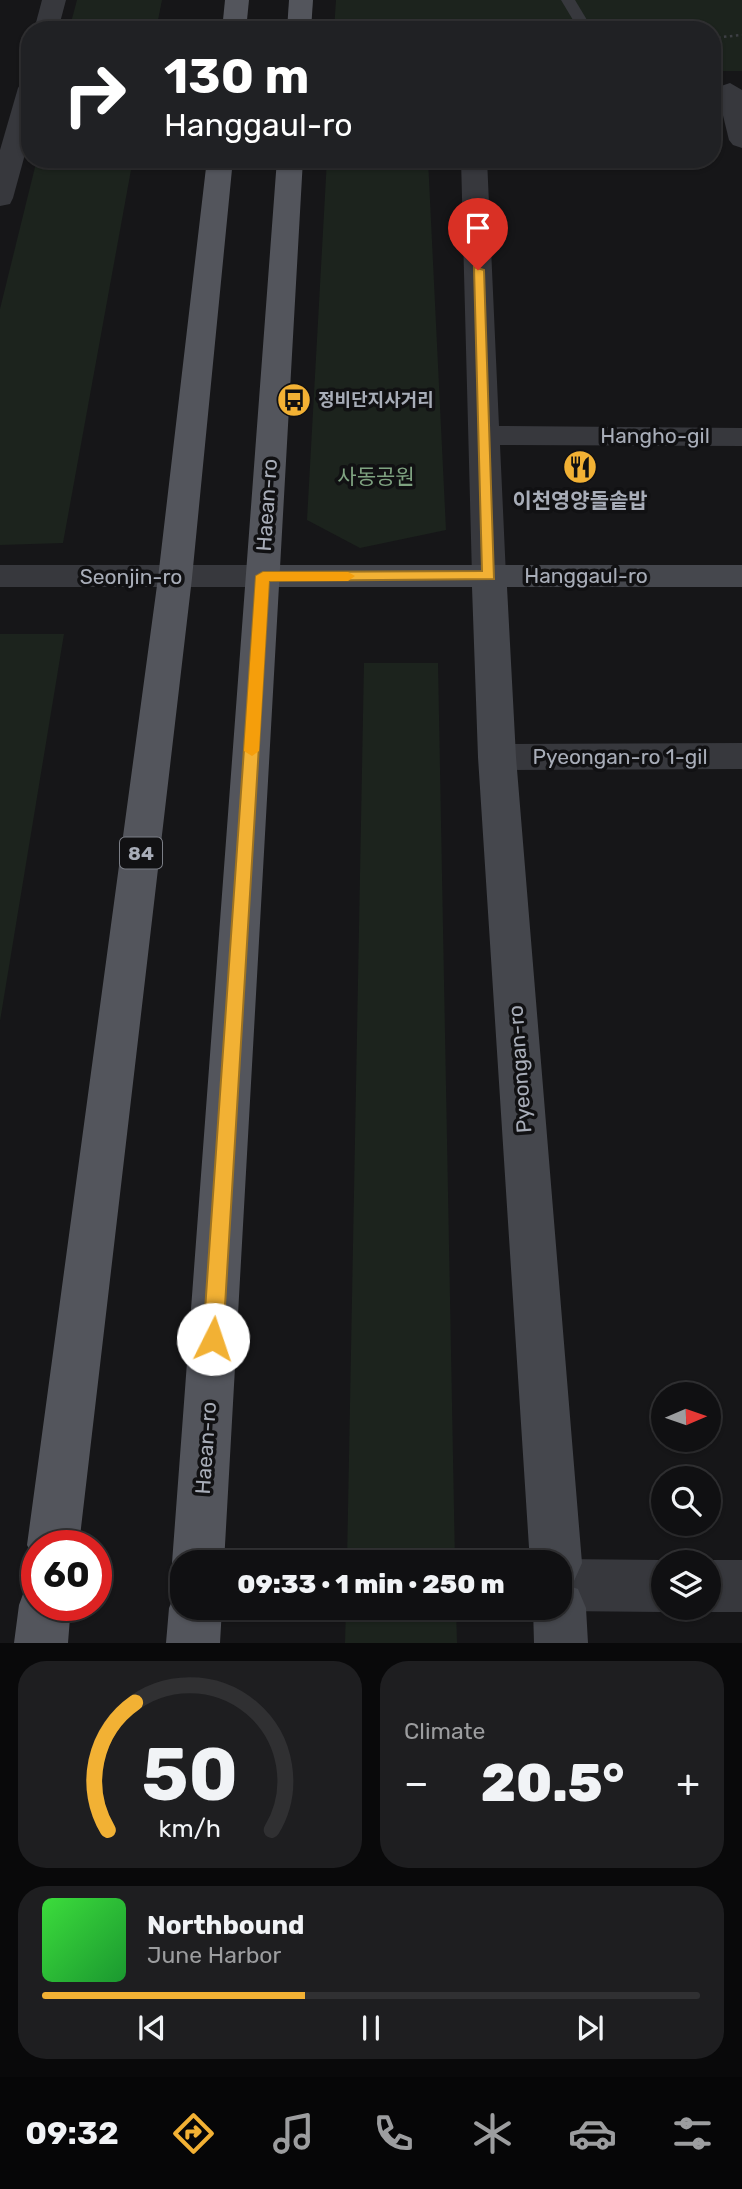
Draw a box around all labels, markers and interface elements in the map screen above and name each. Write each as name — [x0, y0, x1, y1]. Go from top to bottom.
text: 130 m — [164, 47, 309, 105]
icon: right — [49, 49, 140, 140]
text: Hanggaul-ro — [164, 106, 353, 144]
pin — [448, 198, 508, 270]
icon: arrive — [459, 209, 497, 247]
bus stop icon: 정비단지사거리 — [275, 381, 313, 419]
place label: 정비단지사거리 — [318, 389, 434, 411]
street label: Hangho-gil — [600, 423, 710, 448]
restaurant icon: 이천영양돌솥밥 — [561, 448, 599, 486]
street label: Haean-ro — [251, 458, 282, 552]
park label: 사동공원 — [337, 464, 415, 489]
place label: 이천영양돌솥밥 — [512, 488, 648, 513]
street label: Hanggaul-ro — [524, 563, 648, 588]
street label: Seonjin-ro — [80, 564, 182, 589]
street label: Pyeongan-ro 1-gil — [532, 744, 708, 769]
road number: 84 — [120, 838, 162, 868]
street label: Pyeongan-ro — [503, 1004, 536, 1134]
position arrow — [176, 1302, 250, 1376]
north arrow — [651, 1382, 721, 1452]
map controls — [651, 1382, 721, 1620]
street label: Haean-ro — [190, 1401, 221, 1495]
button: search — [651, 1466, 721, 1536]
speed limit sign: 60 — [21, 1530, 112, 1621]
button: layers — [651, 1550, 721, 1620]
text: 09:33 · 1 min · 250 m — [237, 1569, 505, 1600]
text: Climate — [404, 1717, 485, 1745]
text: 50 — [142, 1733, 238, 1819]
text: 20.5° — [481, 1752, 624, 1814]
text: − — [404, 1760, 429, 1806]
text: + — [676, 1760, 700, 1806]
text: km/h — [159, 1814, 221, 1843]
text: Northbound — [147, 1910, 305, 1941]
text: June Harbor — [147, 1941, 281, 1969]
icon: previous — [133, 2009, 171, 2047]
icon: pause — [352, 2009, 390, 2047]
icon: next — [571, 2009, 609, 2047]
icon: directions — [169, 2109, 218, 2158]
icon: music — [269, 2109, 318, 2158]
icon: phone — [369, 2109, 418, 2158]
icon: climate — [468, 2109, 517, 2158]
icon: car — [568, 2109, 617, 2158]
icon: filters — [668, 2109, 717, 2158]
text: 09:32 — [25, 2114, 119, 2152]

